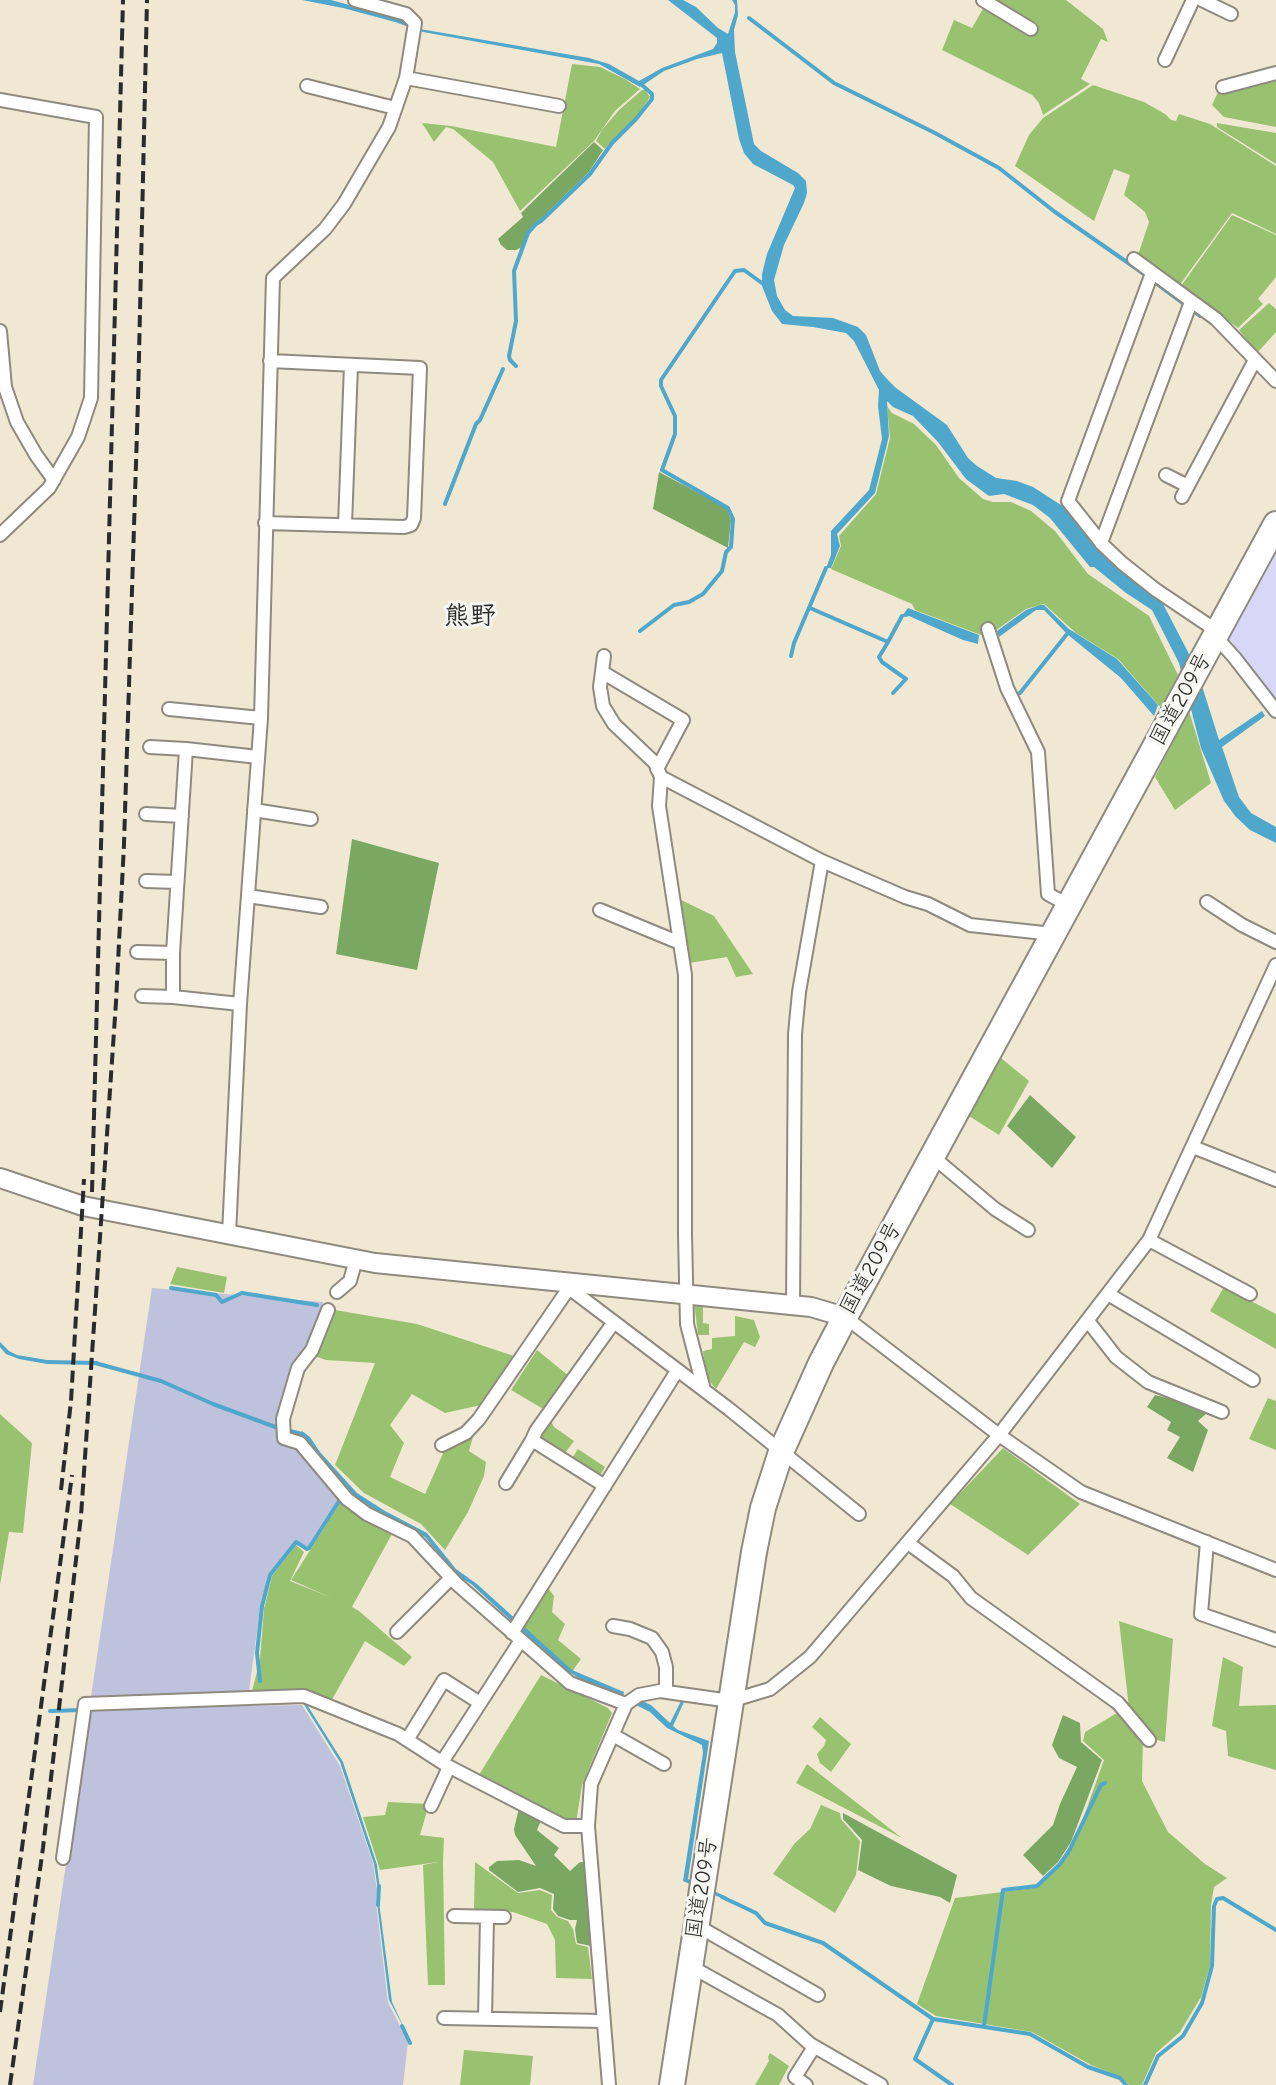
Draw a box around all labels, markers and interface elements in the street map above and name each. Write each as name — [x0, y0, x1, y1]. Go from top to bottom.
district label: 熊野 — [444, 601, 496, 633]
street label: 国道209号 — [1145, 648, 1217, 750]
street label: 国道209号 — [835, 1217, 907, 1319]
street label: 国道209号 — [681, 1835, 723, 1941]

